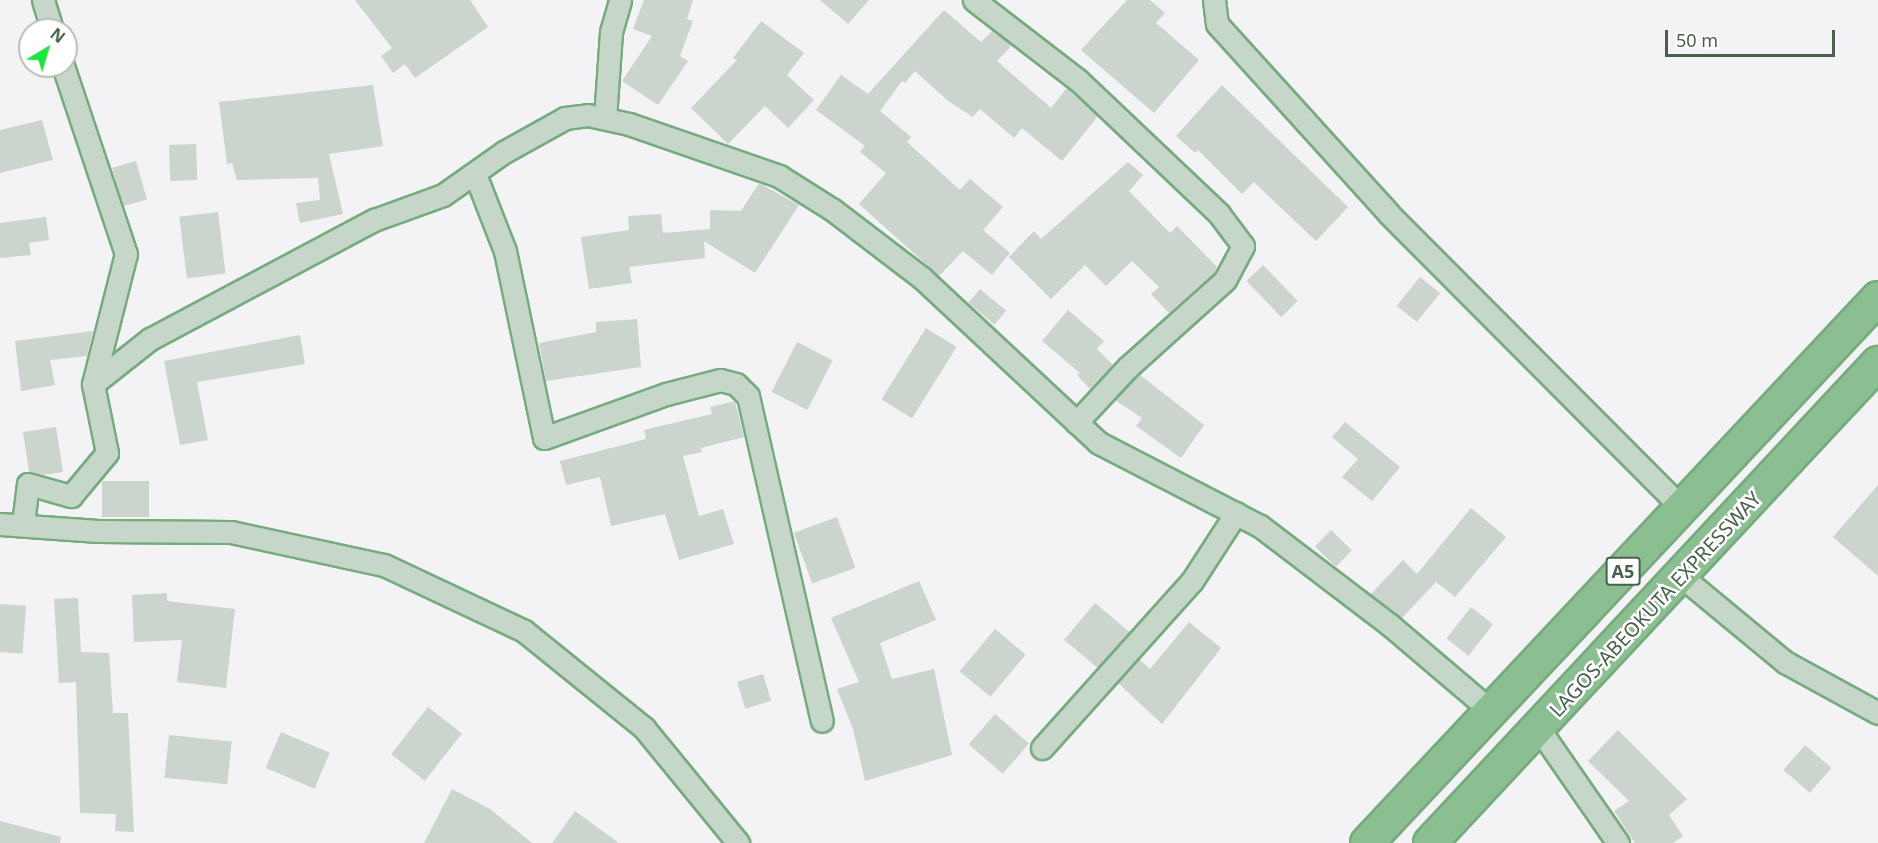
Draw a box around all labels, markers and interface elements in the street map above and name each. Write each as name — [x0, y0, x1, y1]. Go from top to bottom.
north arrow — [18, 18, 78, 78]
scale bar — [1668, 18, 1838, 56]
text: N — [46, 23, 70, 48]
text: 50 m — [1676, 28, 1718, 52]
street label: LAGOS-ABEOKUTA EXPRESSWAY — [1544, 487, 1766, 721]
road number: A5 — [1605, 556, 1641, 586]

